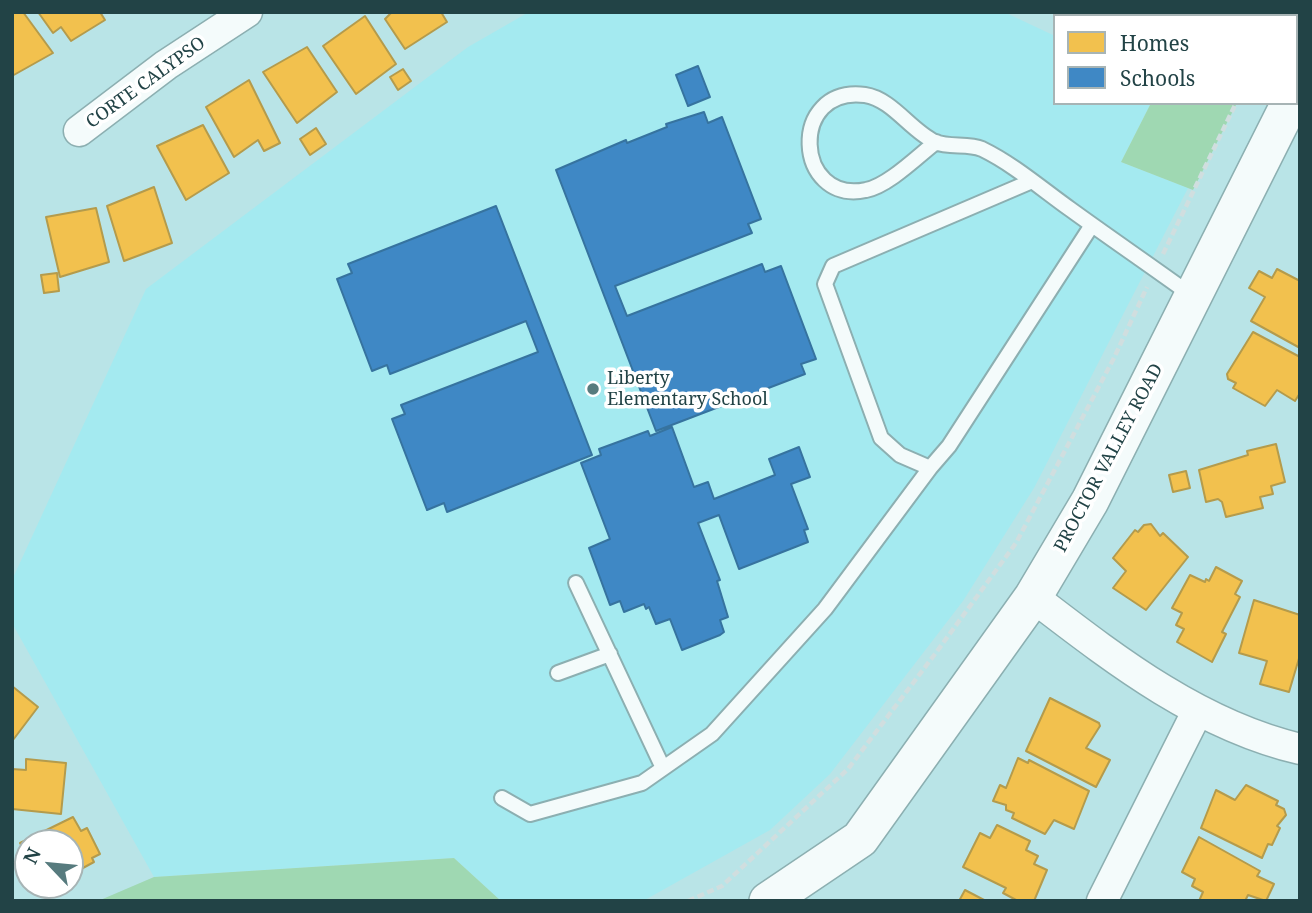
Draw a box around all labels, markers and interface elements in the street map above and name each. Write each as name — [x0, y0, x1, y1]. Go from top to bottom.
legend — [1053, 14, 1298, 105]
text: Homes — [1120, 29, 1189, 57]
street label: CORTE CALYPSO — [82, 33, 210, 133]
text: Schools — [1120, 64, 1195, 92]
street label: PROCTOR VALLEY ROAD — [1050, 360, 1168, 556]
place label: Liberty Elementary School — [607, 368, 768, 410]
marker: Liberty Elementary School — [585, 381, 601, 397]
north arrow — [14, 829, 84, 899]
text: N — [17, 843, 47, 868]

